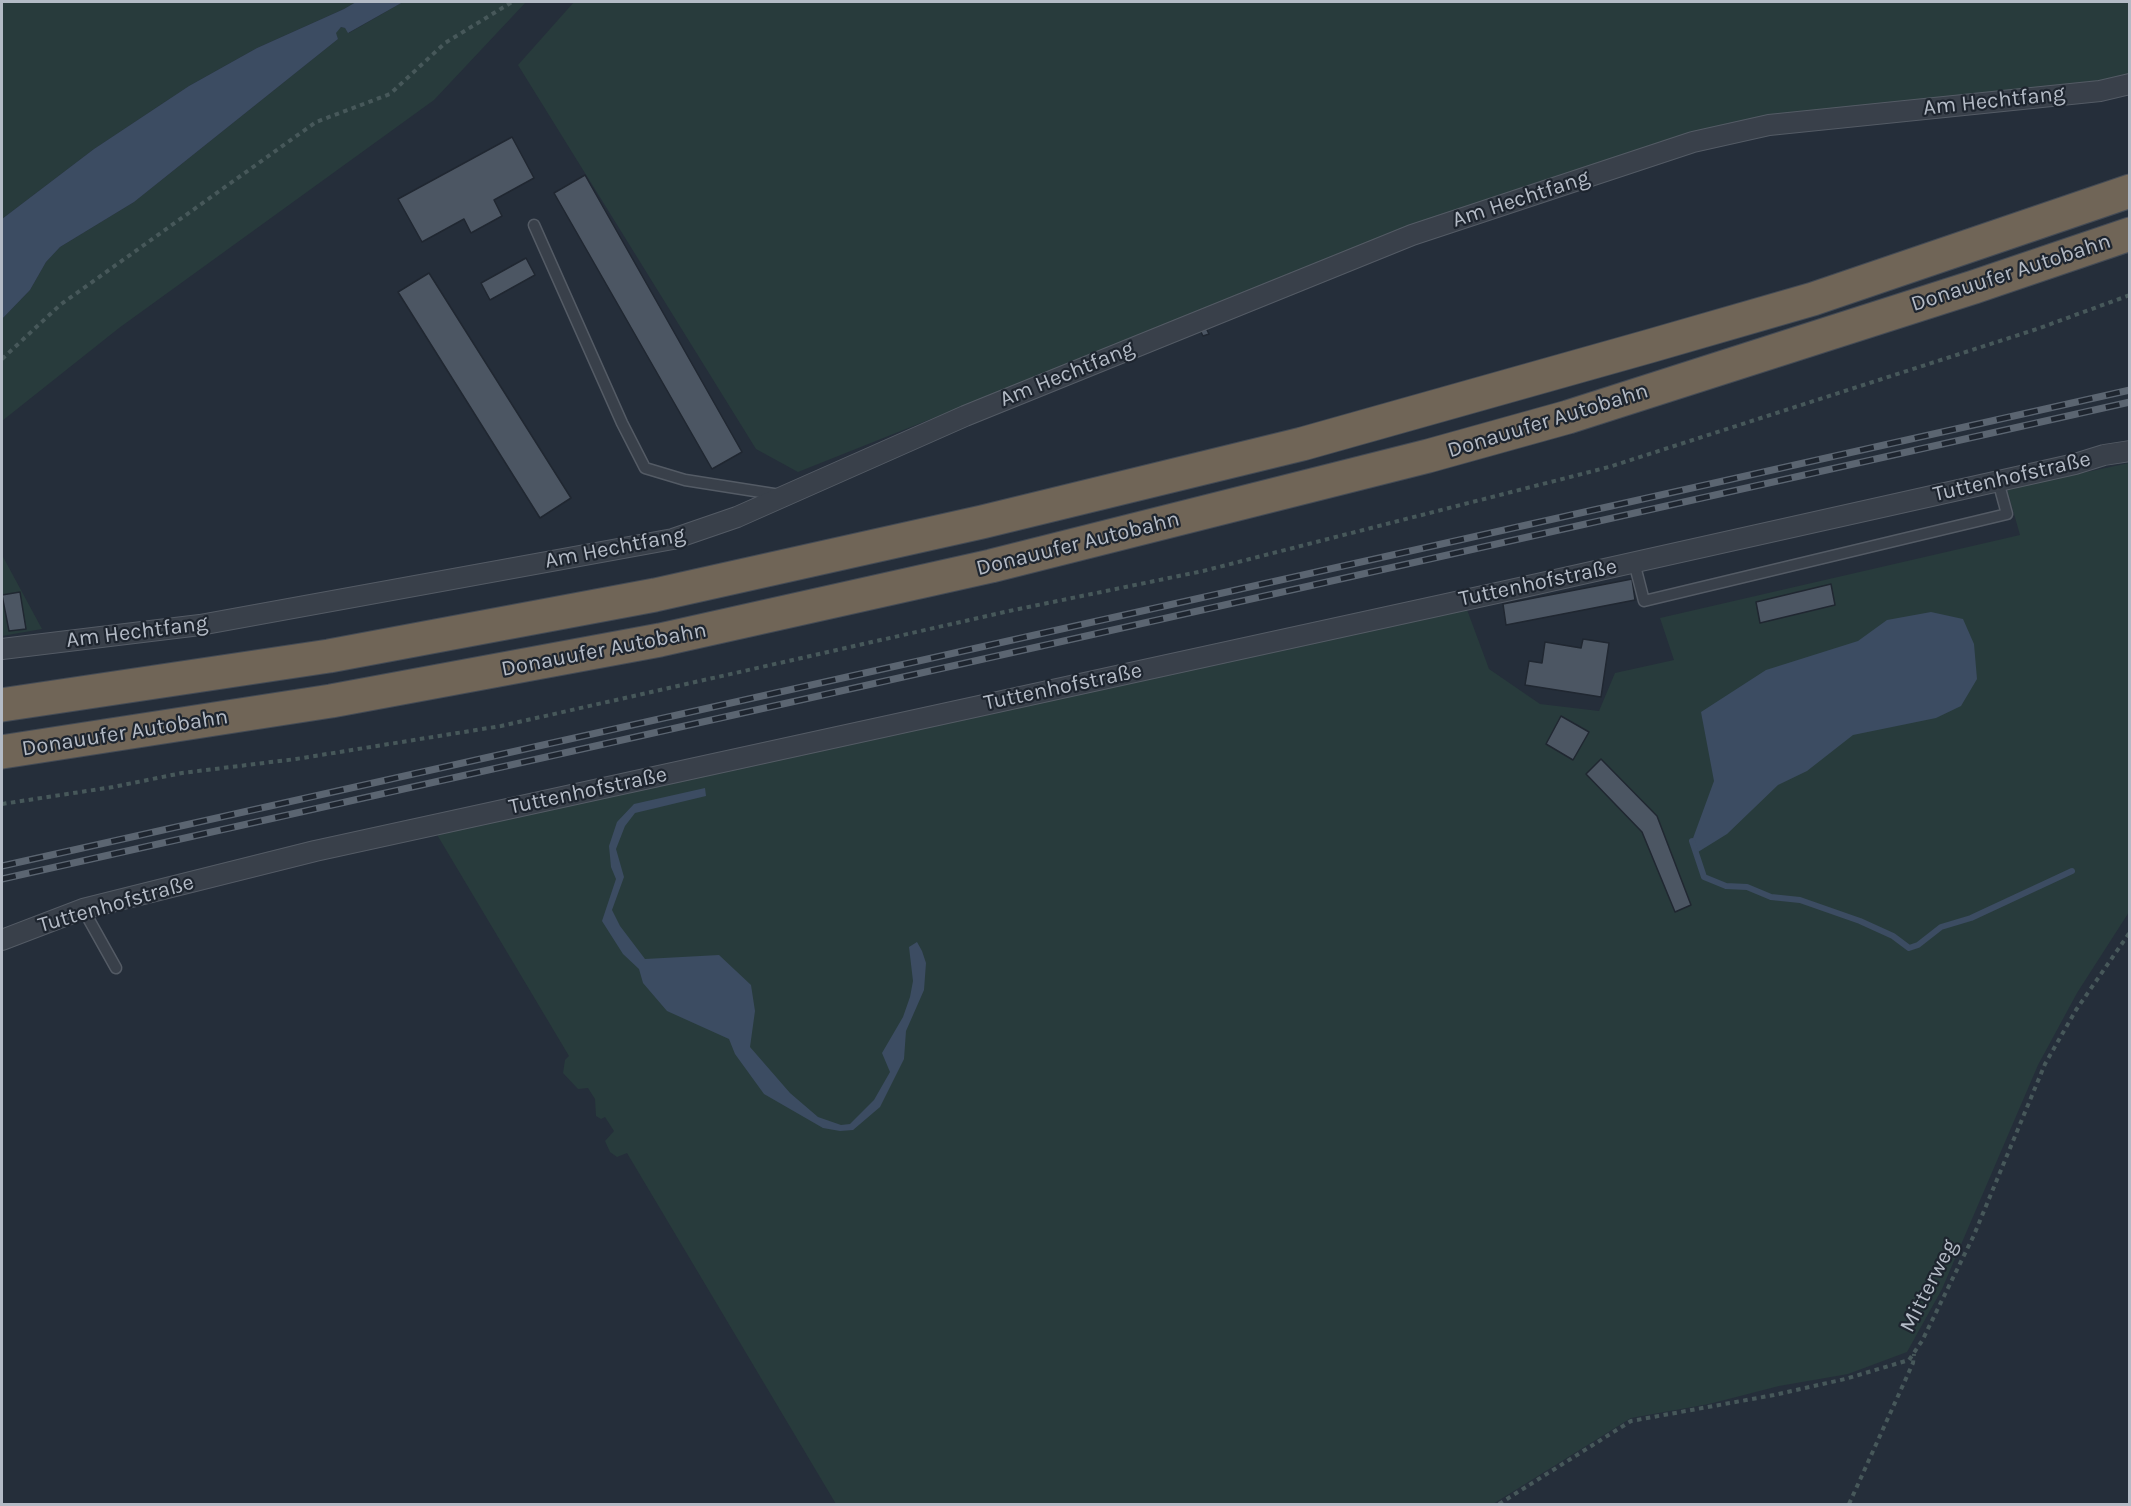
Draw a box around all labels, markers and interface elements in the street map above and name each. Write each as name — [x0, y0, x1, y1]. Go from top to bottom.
street label: Am Hechtfang — [1922, 80, 2066, 122]
street label: Am Hechtfang — [1449, 164, 1593, 234]
street label: Donauufer Autobahn — [1908, 228, 2114, 318]
street label: Am Hechtfang — [996, 335, 1138, 413]
street label: Donauufer Autobahn — [1444, 378, 1652, 464]
street label: Tuttenhofstraße — [1931, 446, 2093, 508]
street label: Donauufer Autobahn — [974, 506, 1182, 582]
street label: Am Hechtfang — [542, 521, 688, 575]
street label: Tuttenhofstraße — [1457, 553, 1619, 613]
street label: Am Hechtfang — [65, 610, 209, 654]
street label: Donauufer Autobahn — [499, 617, 709, 683]
street label: Tuttenhofstraße — [982, 657, 1144, 717]
street label: Donauufer Autobahn — [20, 704, 230, 762]
street label: Tuttenhofstraße — [507, 761, 669, 821]
street label: Tuttenhofstraße — [35, 869, 197, 939]
street label: Mitterweg — [1894, 1235, 1964, 1337]

